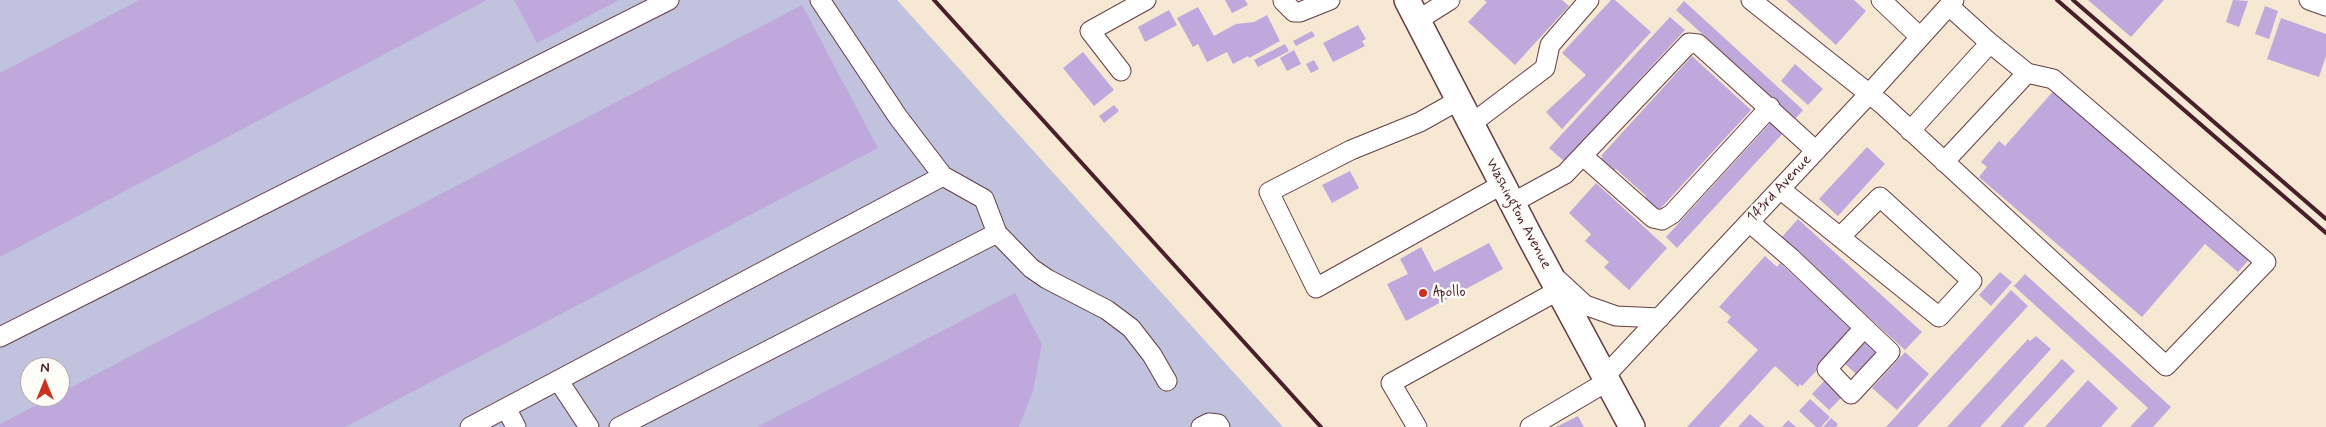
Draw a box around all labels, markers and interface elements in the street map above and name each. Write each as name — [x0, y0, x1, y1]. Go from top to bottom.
street label: 143rd Avenue — [1744, 151, 1816, 227]
street label: Washington Avenue — [1481, 156, 1555, 272]
place label: Apollo — [1433, 284, 1466, 302]
marker: Apollo — [1417, 287, 1429, 299]
north arrow — [20, 357, 70, 407]
text: N — [40, 359, 50, 377]

